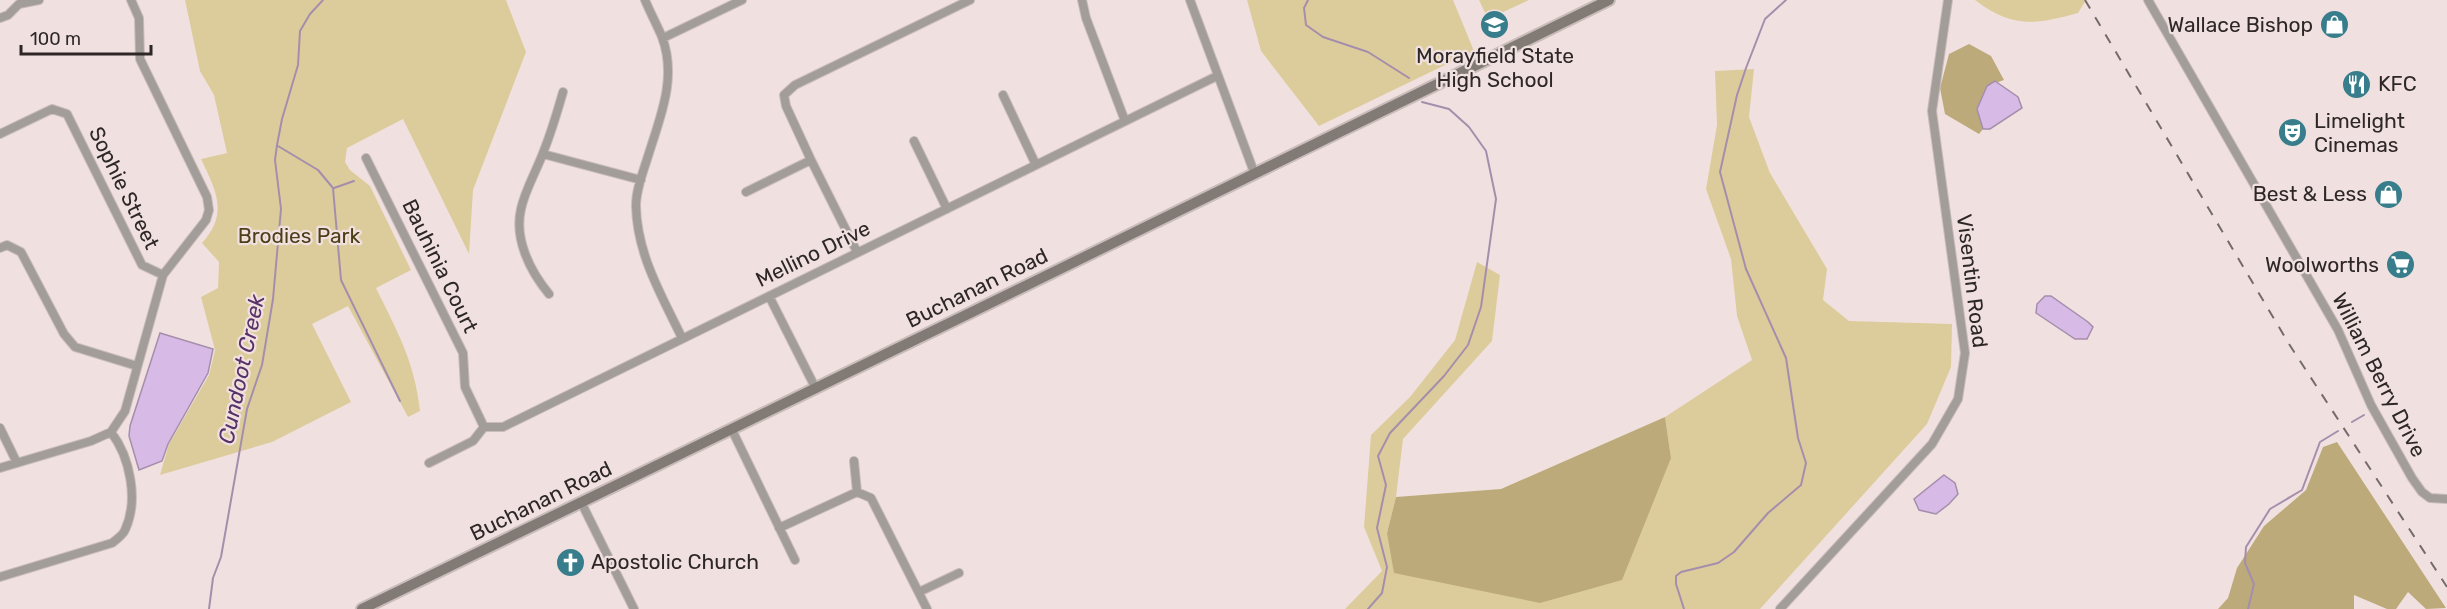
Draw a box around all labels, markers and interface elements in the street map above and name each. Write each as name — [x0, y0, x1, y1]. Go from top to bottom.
school or university icon: Morayfield State High School — [1479, 9, 1511, 41]
shop icon: Wallace Bishop — [2318, 9, 2350, 41]
place label: Wallace Bishop — [2168, 12, 2313, 37]
scale bar — [21, 18, 152, 56]
text: 100 m — [30, 28, 81, 50]
place label: Morayfield State High School — [1416, 43, 1574, 92]
restaurant icon: KFC — [2341, 68, 2373, 100]
place label: KFC — [2378, 71, 2417, 96]
place label: Limelight Cinemas — [2314, 108, 2405, 157]
theatre icon: Limelight Cinemas — [2277, 117, 2309, 149]
street label: Sophie Street — [84, 122, 165, 253]
shop icon: Best & Less — [2372, 178, 2404, 210]
place label: Best & Less — [2253, 181, 2367, 206]
street label: Bauhinia Court — [397, 195, 484, 337]
street label: Visentin Road — [1952, 213, 1993, 349]
street label: Mellino Drive — [751, 215, 874, 292]
park label: Brodies Park — [238, 223, 361, 248]
street label: Buchanan Road — [902, 242, 1052, 333]
supermarket icon: Woolworths — [2384, 249, 2416, 281]
place label: Woolworths — [2265, 252, 2379, 277]
street label: William Berry Drive — [2327, 288, 2432, 461]
water label: Cundoot Creek — [212, 291, 271, 446]
street label: Buchanan Road — [466, 455, 616, 546]
church icon: Apostolic Church — [554, 546, 586, 578]
place label: Apostolic Church — [591, 549, 759, 574]

